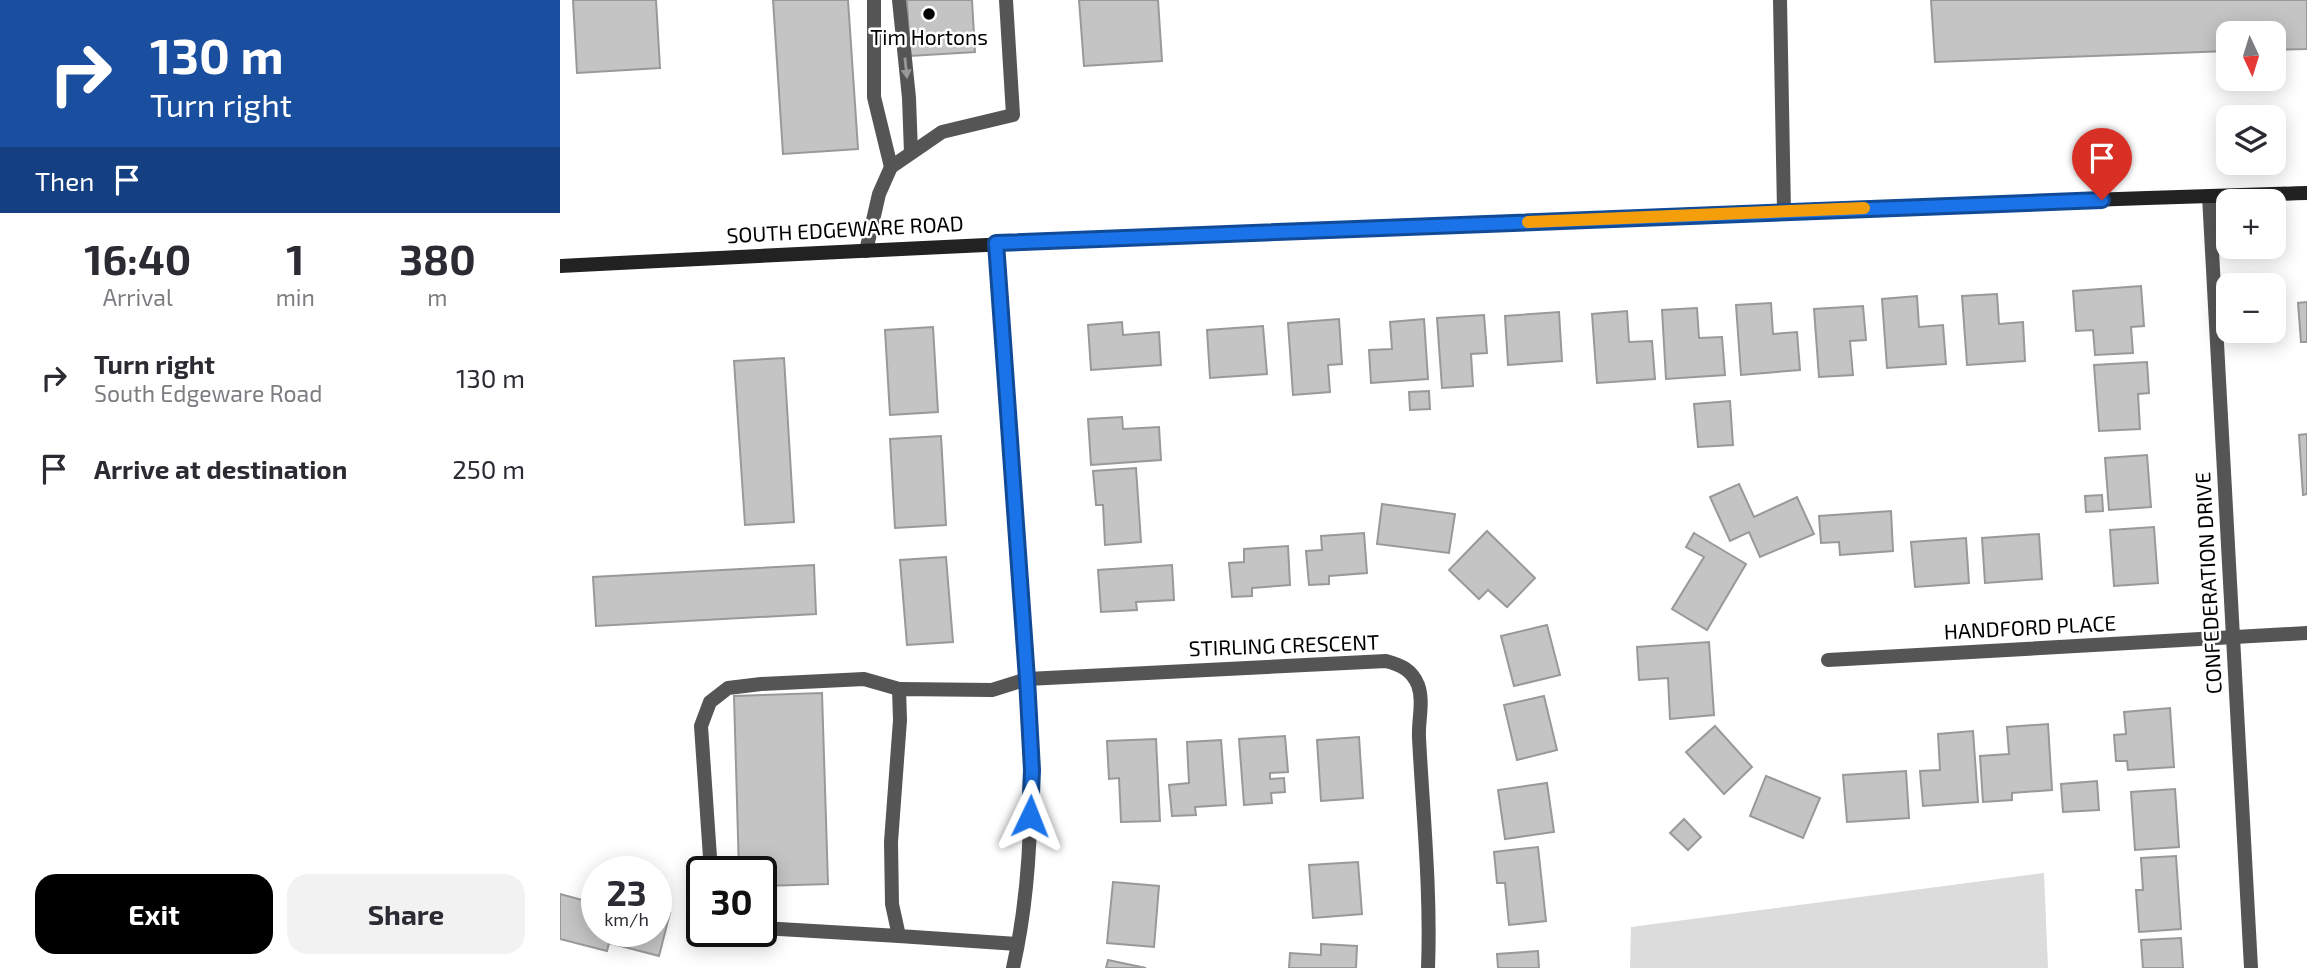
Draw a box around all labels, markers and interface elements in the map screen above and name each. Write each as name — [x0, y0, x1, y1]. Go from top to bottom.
marker: Tim Hortons — [921, 6, 937, 22]
north arrow — [2216, 21, 2286, 91]
map controls — [2216, 21, 2286, 343]
place label: Tim Hortons — [870, 24, 988, 49]
text: 130 m — [150, 25, 284, 84]
icon: right — [35, 28, 126, 119]
one-way arrow — [901, 57, 912, 79]
text: Turn right — [150, 85, 292, 123]
button: layers — [2216, 105, 2286, 175]
pin — [2072, 128, 2132, 200]
icon: arrive — [2083, 139, 2121, 177]
icon: arrive — [108, 161, 146, 199]
text: Then — [35, 165, 94, 196]
button: + — [2216, 189, 2286, 259]
street label: SOUTH EDGEWARE ROAD — [726, 210, 964, 247]
text: 16:40 — [84, 233, 191, 283]
text: 1 — [286, 233, 304, 283]
text: 380 — [399, 233, 476, 283]
button: − — [2216, 273, 2286, 343]
text: Arrival — [103, 283, 173, 311]
text: min — [276, 283, 315, 311]
text: m — [427, 283, 448, 311]
text: Turn right — [94, 348, 215, 379]
icon: right — [35, 359, 73, 397]
text: 130 m — [456, 362, 525, 393]
text: South Edgeware Road — [94, 379, 322, 407]
icon: arrive — [35, 450, 73, 488]
text: Arrive at destination — [94, 453, 347, 484]
text: 250 m — [452, 453, 525, 484]
street label: CONFEDERATION DRIVE — [2189, 471, 2226, 695]
street label: HANDFORD PLACE — [1943, 610, 2117, 644]
street label: STIRLING CRESCENT — [1188, 629, 1380, 660]
position arrow — [993, 779, 1067, 853]
speed limit sign: 30 — [686, 856, 777, 947]
text: 23 — [606, 871, 647, 913]
button: Exit — [35, 874, 273, 954]
button: Share — [287, 874, 525, 954]
text: km/h — [604, 908, 649, 930]

